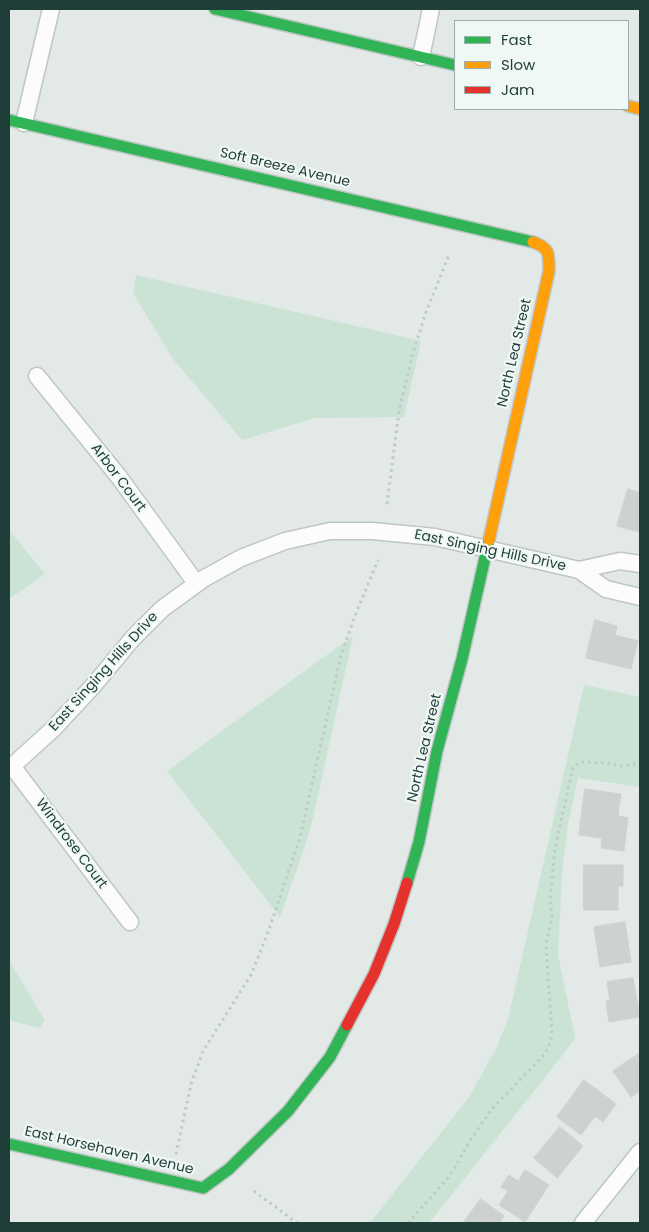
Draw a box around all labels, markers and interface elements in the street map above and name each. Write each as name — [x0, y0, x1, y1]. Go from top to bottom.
legend — [454, 20, 629, 110]
text: Fast — [501, 29, 532, 50]
text: Slow — [501, 54, 535, 75]
text: Jam — [501, 79, 535, 100]
street label: Soft Breeze Avenue — [218, 145, 352, 191]
street label: North Lea Street — [494, 297, 536, 409]
street label: Arbor Court — [87, 441, 149, 515]
street label: East Singing Hills Drive — [413, 527, 567, 575]
street label: East Singing Hills Drive — [46, 609, 162, 735]
street label: North Lea Street — [404, 692, 446, 804]
street label: Windrose Court — [32, 796, 110, 892]
street label: East Horsehaven Avenue — [23, 1123, 195, 1179]

